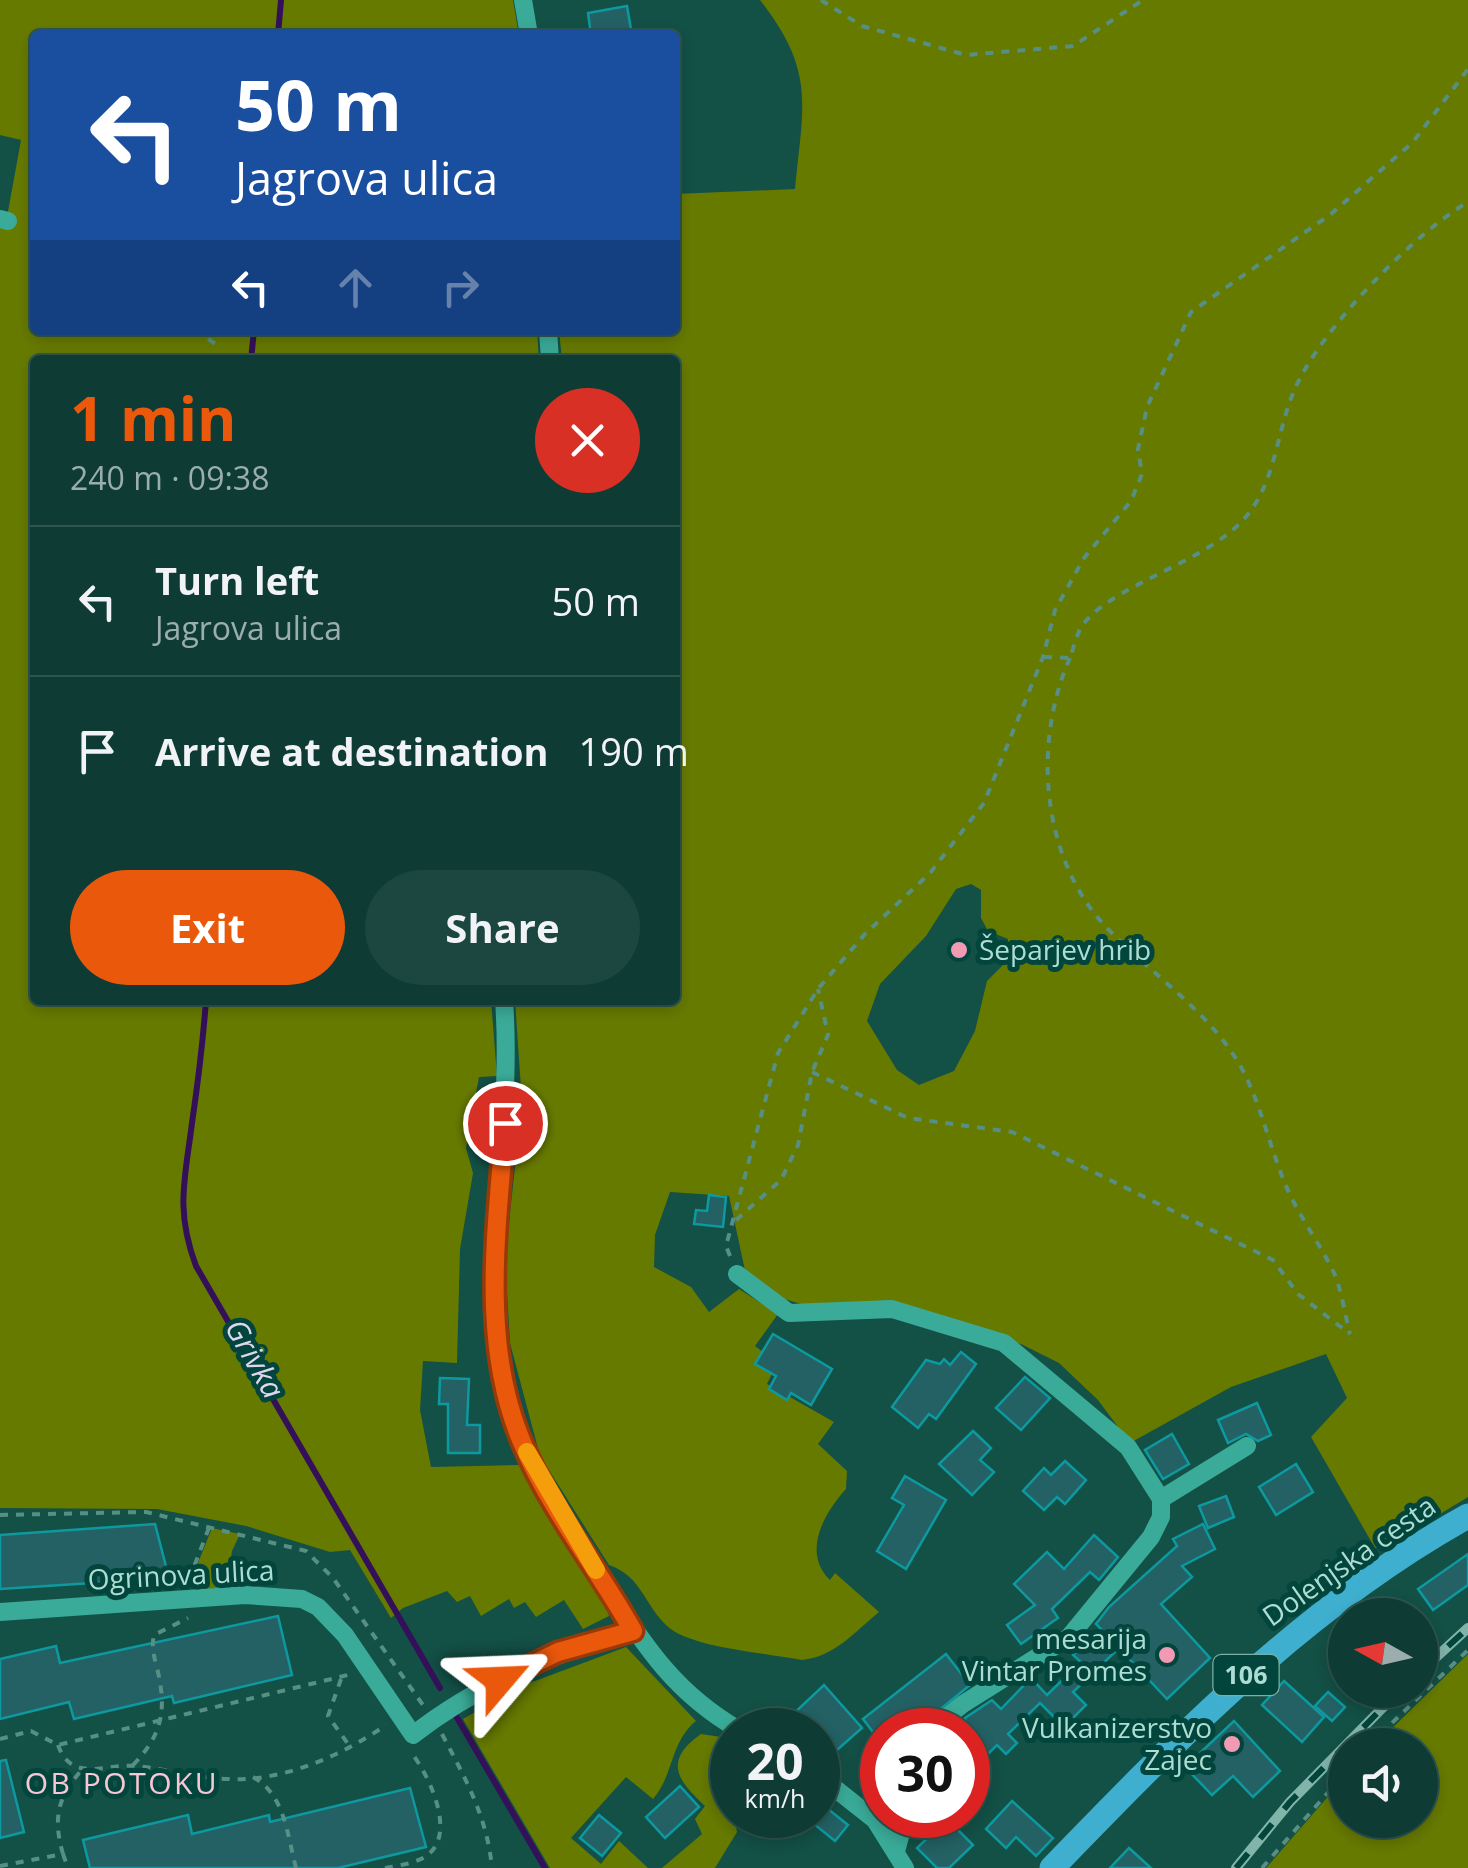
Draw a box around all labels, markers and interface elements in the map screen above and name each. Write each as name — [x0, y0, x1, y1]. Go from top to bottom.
text: 50 m — [235, 56, 402, 152]
icon: left — [70, 70, 200, 200]
text: Jagrova ulica — [235, 147, 498, 208]
icon: left — [223, 260, 278, 315]
icon: ahead — [328, 260, 383, 315]
icon: right — [433, 260, 488, 315]
text: 1 min — [70, 377, 237, 459]
button: close — [535, 388, 640, 493]
text: 240 m · 09:38 — [70, 456, 269, 499]
text: Turn left — [155, 554, 319, 606]
icon: left — [70, 574, 125, 629]
text: 50 m — [551, 575, 640, 627]
text: Jagrova ulica — [155, 606, 342, 649]
icon: arrive — [70, 724, 125, 779]
text: Arrive at destination — [155, 725, 549, 777]
text: 190 m — [579, 725, 689, 777]
button: Exit — [70, 870, 345, 985]
button: Share — [365, 870, 640, 985]
place label: Šeparjev hrib — [979, 930, 1151, 968]
marker: Šeparjev hrib — [948, 939, 970, 961]
pin — [463, 1081, 548, 1166]
icon: arrive — [478, 1096, 533, 1151]
water label: Grivka — [216, 1311, 294, 1405]
street label: Dolenjska cesta — [1254, 1486, 1443, 1634]
street label: Ogrinova ulica — [87, 1550, 275, 1598]
north arrow — [1328, 1598, 1438, 1708]
map controls — [1328, 1598, 1438, 1838]
place label: mesarija Vintar Promes — [962, 1619, 1147, 1689]
position arrow — [448, 1628, 552, 1732]
marker: mesarija Vintar Promes — [1156, 1644, 1178, 1666]
road number: 106 — [1214, 1655, 1278, 1695]
speed limit sign: 30 — [860, 1708, 990, 1838]
place label: Vulkanizerstvo Zajec — [1022, 1708, 1212, 1778]
text: 20 — [746, 1727, 804, 1795]
button: sound — [1328, 1728, 1438, 1838]
marker: Vulkanizerstvo Zajec — [1221, 1733, 1243, 1755]
district label: OB POTOKU — [25, 1762, 219, 1803]
text: km/h — [745, 1781, 805, 1815]

